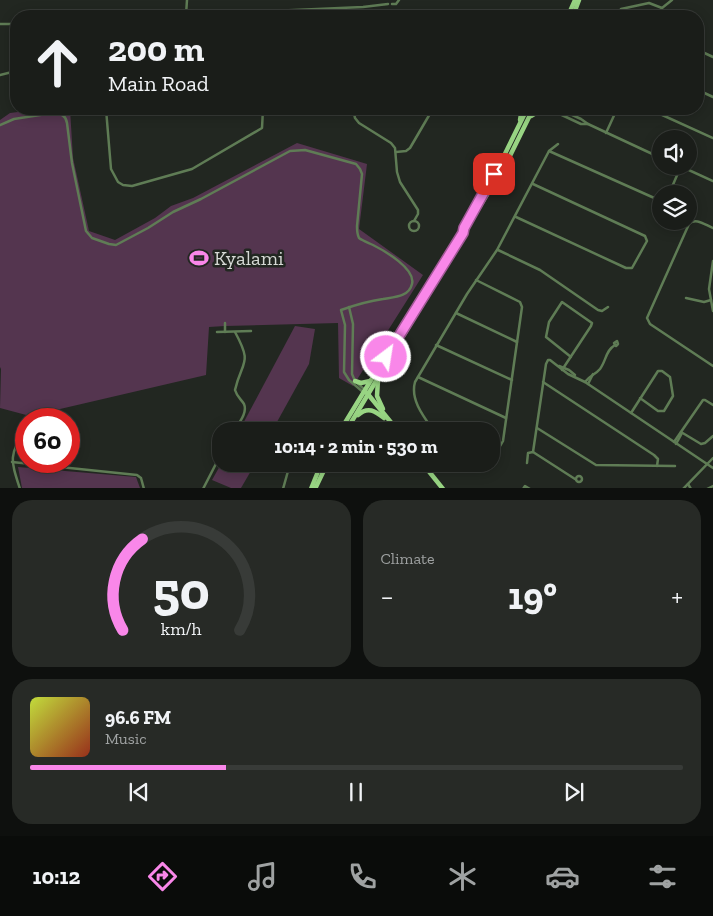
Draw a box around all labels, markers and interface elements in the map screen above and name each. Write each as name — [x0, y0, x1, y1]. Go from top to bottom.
text: 200 m — [108, 28, 204, 70]
icon: ahead — [25, 30, 90, 95]
text: Main Road — [108, 70, 209, 97]
map controls — [652, 130, 697, 230]
button: sound — [652, 130, 697, 175]
pin — [473, 153, 515, 195]
icon: arrive — [480, 160, 508, 188]
button: layers — [652, 185, 697, 230]
place label: Kyalami — [214, 246, 284, 270]
sports icon: Kyalami — [188, 247, 210, 269]
position arrow — [359, 330, 411, 382]
speed limit sign: 60 — [15, 408, 80, 473]
text: 10:14 · 2 min · 530 m — [274, 435, 438, 458]
text: Climate — [381, 549, 435, 568]
text: 50 — [153, 560, 210, 622]
text: 19° — [508, 573, 557, 619]
text: − — [381, 580, 394, 613]
text: + — [671, 580, 683, 613]
text: km/h — [161, 618, 202, 640]
text: 96.6 FM — [105, 706, 171, 729]
text: Music — [105, 729, 147, 748]
icon: previous — [125, 778, 153, 806]
icon: pause — [342, 778, 370, 806]
icon: next — [560, 778, 588, 806]
icon: directions — [145, 859, 180, 894]
icon: music — [245, 859, 280, 894]
icon: phone — [345, 859, 380, 894]
icon: climate — [445, 859, 480, 894]
icon: car — [545, 859, 580, 894]
icon: filters — [645, 859, 680, 894]
text: 10:12 — [33, 863, 80, 890]

